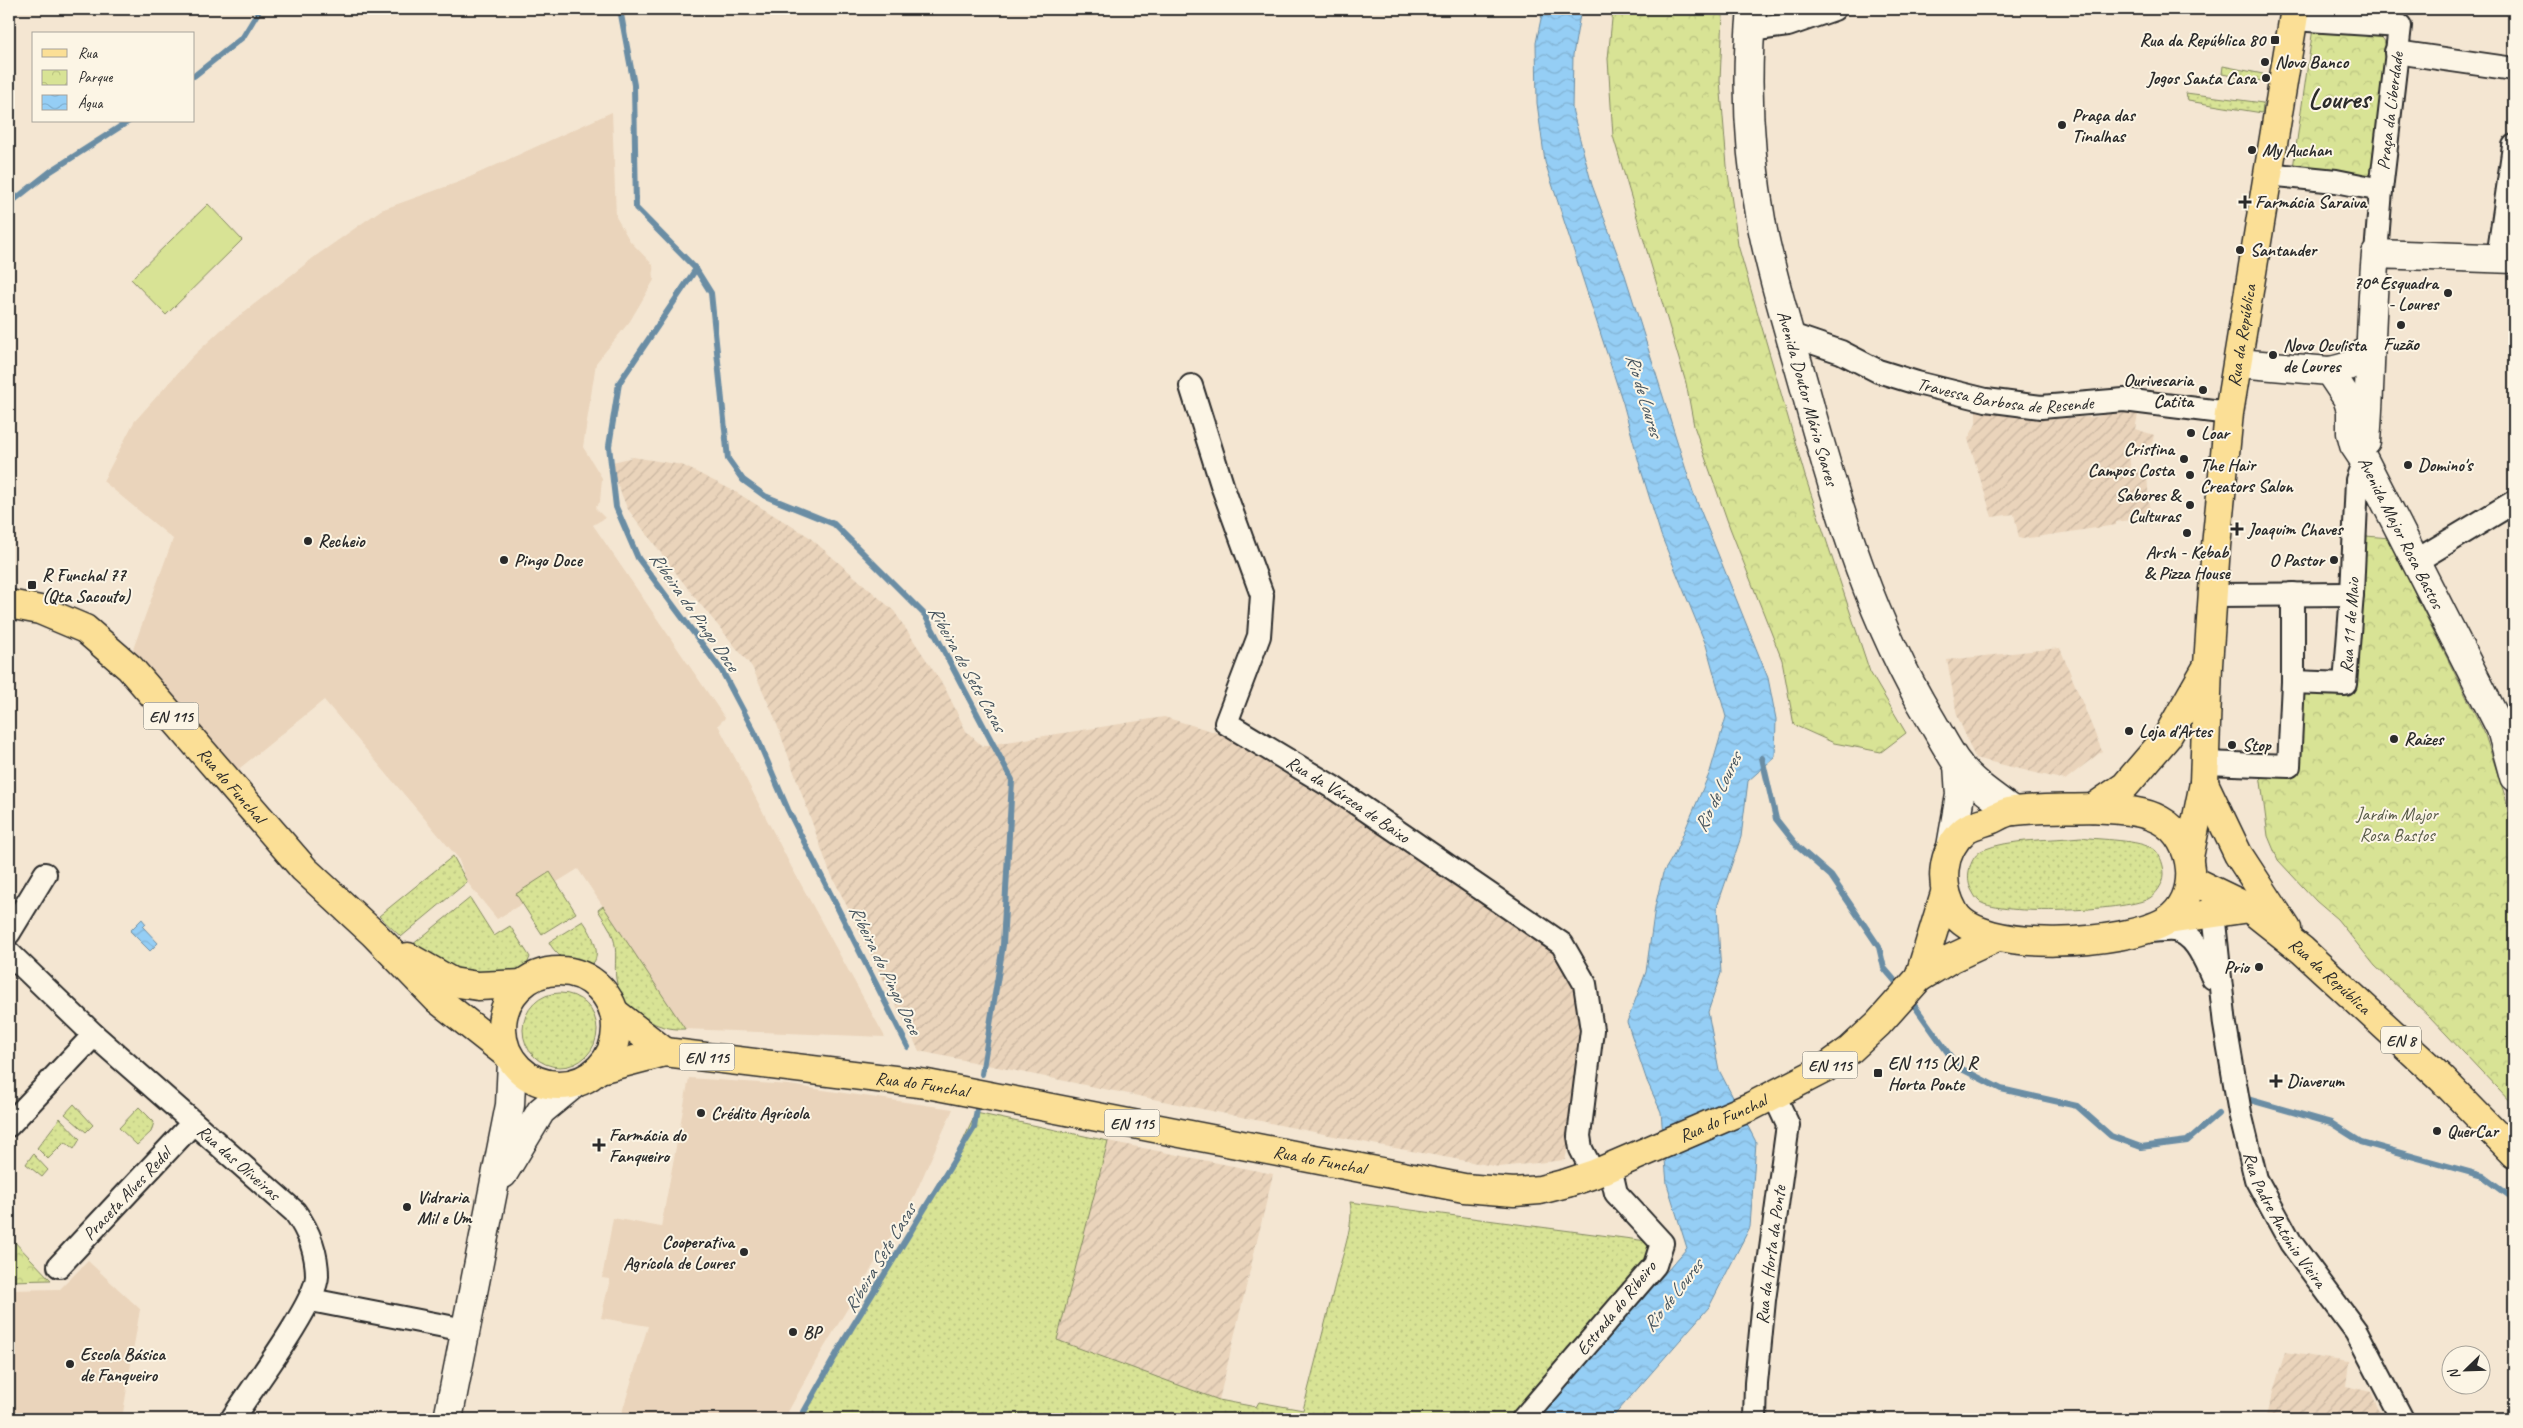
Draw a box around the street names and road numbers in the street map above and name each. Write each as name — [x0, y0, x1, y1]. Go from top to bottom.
street label: Praça da Liberdade — [2372, 50, 2408, 171]
street label: Rua da República — [2222, 281, 2261, 388]
street label: Avenida Doutor Mário Soares — [1772, 308, 1843, 490]
street label: Travessa Barbosa de Resende — [1915, 372, 2095, 418]
street label: Avenida Major Rosa Bastos — [2353, 453, 2450, 614]
street label: Rua 11 de Maio — [2335, 576, 2364, 674]
road number: EN 115 — [144, 702, 198, 729]
street label: Rua do Funchal — [193, 743, 272, 830]
street label: Rua da Várzea de Baixo — [1282, 751, 1415, 849]
street label: Rua da República — [2284, 933, 2377, 1020]
road number: EN 8 — [2381, 1026, 2421, 1054]
road number: EN 115 — [680, 1044, 734, 1070]
road number: EN 115 — [1802, 1052, 1858, 1078]
street label: Rua do Funchal — [874, 1067, 973, 1103]
street label: Rua do Funchal — [1676, 1088, 1773, 1147]
road number: EN 115 — [1104, 1110, 1160, 1136]
street label: Rua das Oliveiras — [193, 1120, 286, 1206]
street label: Rua do Funchal — [1272, 1140, 1370, 1180]
street label: Praceta Alves Redol — [78, 1141, 177, 1245]
street label: Rua Padre António Vieira — [2239, 1150, 2332, 1293]
street label: Rua da Horta da Ponte — [1751, 1183, 1791, 1325]
street label: Estrada do Ribeiro — [1571, 1255, 1662, 1360]

